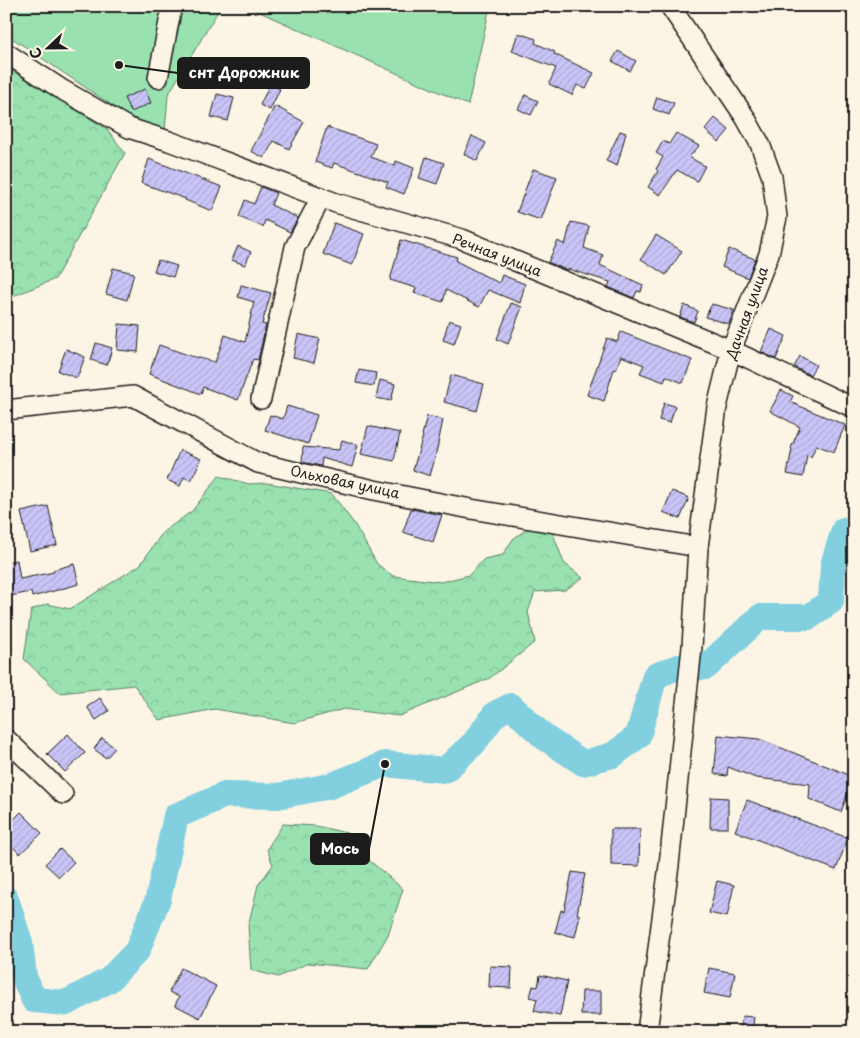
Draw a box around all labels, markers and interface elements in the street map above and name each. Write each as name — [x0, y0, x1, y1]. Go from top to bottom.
north arrow — [22, 22, 72, 72]
text: С — [24, 44, 47, 62]
callout: снт Дорожник — [178, 58, 309, 88]
text: снт Дорожник — [189, 60, 300, 83]
street label: Речная улица — [449, 228, 545, 281]
street label: Дачная улица — [720, 263, 773, 363]
street label: Ольховая улица — [288, 460, 402, 503]
callout: Мось — [311, 834, 369, 864]
text: Мось — [321, 836, 359, 859]

